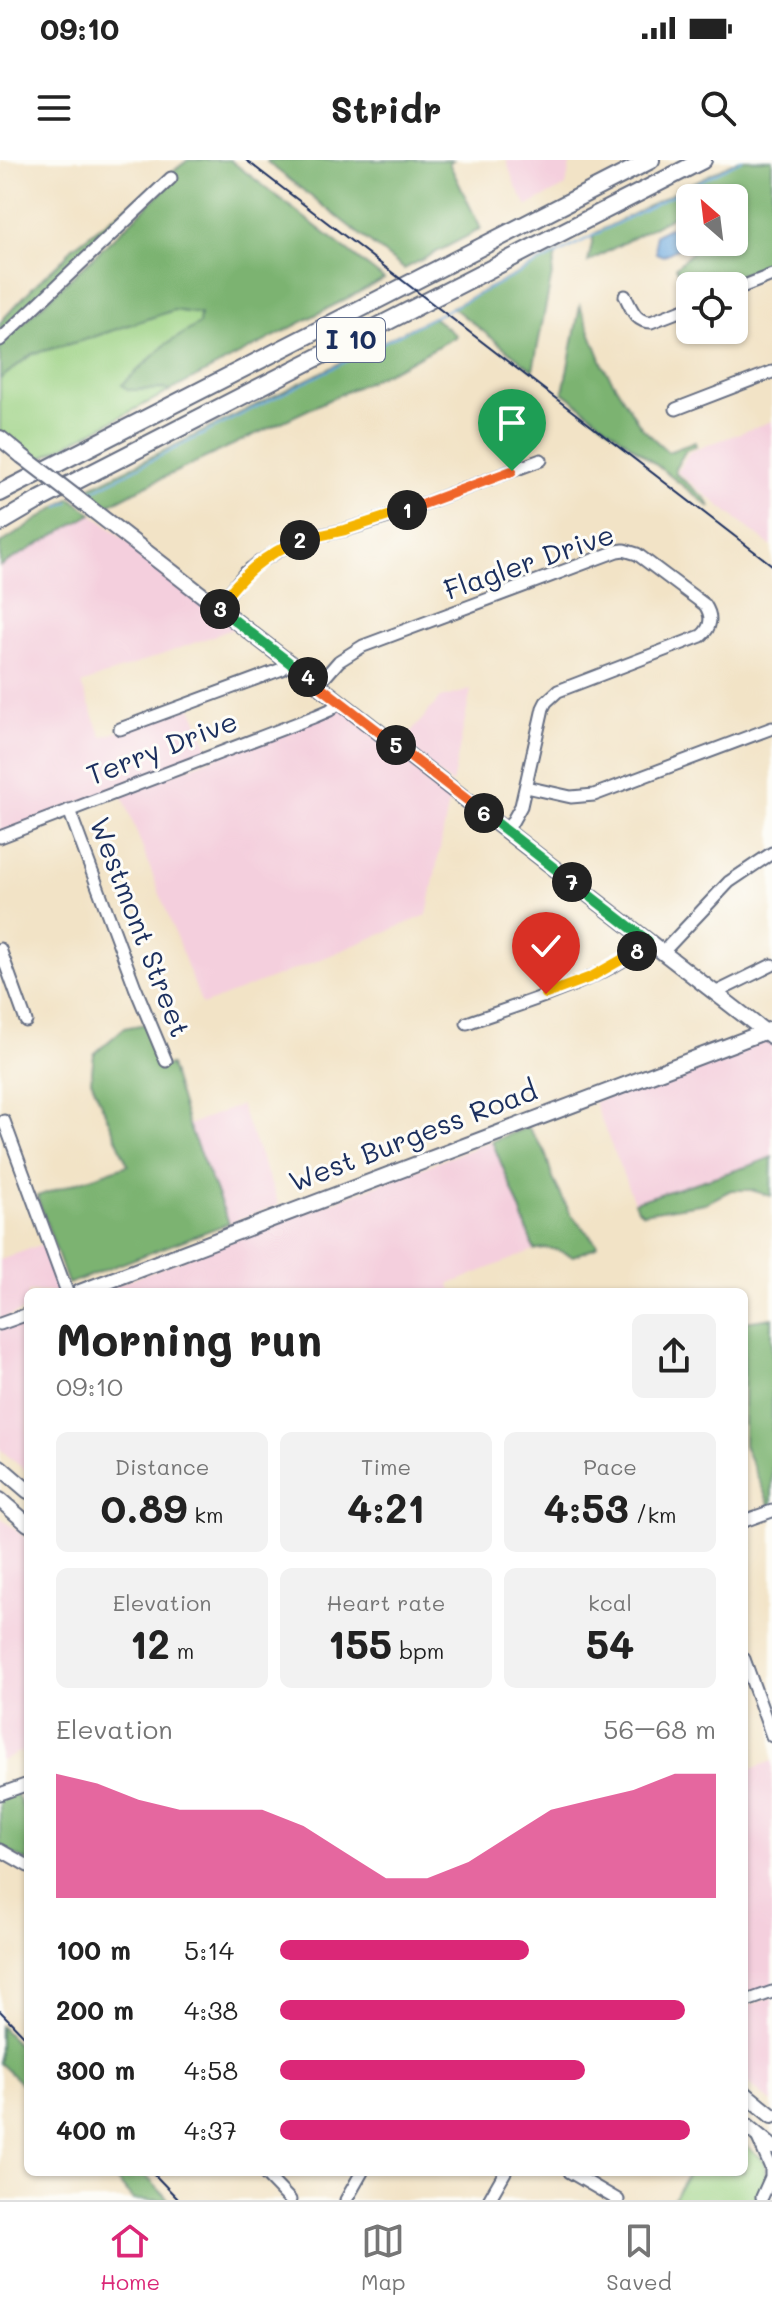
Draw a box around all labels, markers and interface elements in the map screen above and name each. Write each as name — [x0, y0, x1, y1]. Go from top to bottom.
text: 09:10 — [40, 8, 119, 48]
text: Stridr — [331, 85, 442, 132]
icon: menu — [32, 86, 76, 130]
icon: search — [696, 86, 740, 130]
north arrow — [676, 184, 748, 256]
map controls — [676, 184, 748, 344]
button: locate — [676, 272, 748, 344]
road number: I 10 — [317, 318, 385, 362]
pin — [478, 389, 546, 471]
icon: arrive — [490, 401, 534, 445]
pin: 1 — [387, 490, 427, 530]
text: 1 — [402, 495, 412, 524]
street label: Flagler Drive — [439, 515, 619, 607]
pin: 2 — [280, 520, 320, 560]
text: 2 — [294, 525, 306, 554]
pin: 3 — [200, 589, 240, 629]
text: 3 — [213, 594, 227, 623]
pin: 4 — [288, 657, 328, 697]
text: 4 — [301, 662, 315, 691]
street label: Terry Drive — [81, 702, 242, 792]
pin: 5 — [376, 725, 416, 765]
text: 5 — [390, 730, 402, 759]
pin: 6 — [464, 793, 504, 833]
text: 6 — [477, 798, 491, 827]
street label: Westmont Street — [82, 812, 199, 1042]
pin: 7 — [552, 862, 592, 902]
text: 7 — [566, 867, 578, 896]
pin — [512, 912, 580, 994]
icon: check — [524, 924, 568, 968]
pin: 8 — [617, 931, 657, 971]
text: 8 — [630, 936, 644, 965]
street label: West Burgess Road — [283, 1071, 542, 1199]
text: Morning run — [56, 1310, 322, 1367]
button: share — [632, 1314, 716, 1398]
text: 09:10 — [56, 1369, 123, 1403]
text: Distance — [115, 1452, 209, 1481]
text: Time — [361, 1452, 411, 1481]
text: Pace — [583, 1452, 637, 1481]
text: 0.89 — [100, 1481, 187, 1533]
text: 4:21 — [347, 1481, 425, 1533]
text: 4:53 — [543, 1481, 629, 1533]
text: km — [187, 1500, 224, 1529]
text: /km — [629, 1500, 677, 1529]
text: Elevation — [113, 1588, 211, 1617]
text: Heart rate — [327, 1588, 445, 1617]
text: kcal — [588, 1588, 632, 1617]
text: 12 — [130, 1617, 170, 1669]
text: 155 — [328, 1617, 392, 1669]
text: 54 — [586, 1617, 634, 1669]
text: m — [170, 1636, 194, 1665]
text: bpm — [392, 1636, 444, 1665]
text: Elevation — [56, 1712, 173, 1746]
text: 56–68 m — [603, 1712, 716, 1746]
text: 100 m — [56, 1933, 131, 1967]
text: 5:14 — [184, 1933, 234, 1967]
text: 200 m — [56, 1993, 134, 2027]
text: 4:38 — [184, 1993, 238, 2027]
text: 300 m — [56, 2053, 135, 2087]
text: 4:58 — [184, 2053, 238, 2087]
text: 400 m — [56, 2113, 136, 2147]
text: 4:37 — [184, 2113, 237, 2147]
tab: Home — [100, 2219, 160, 2296]
tab: Map — [361, 2219, 406, 2296]
tab: Saved — [606, 2219, 672, 2296]

